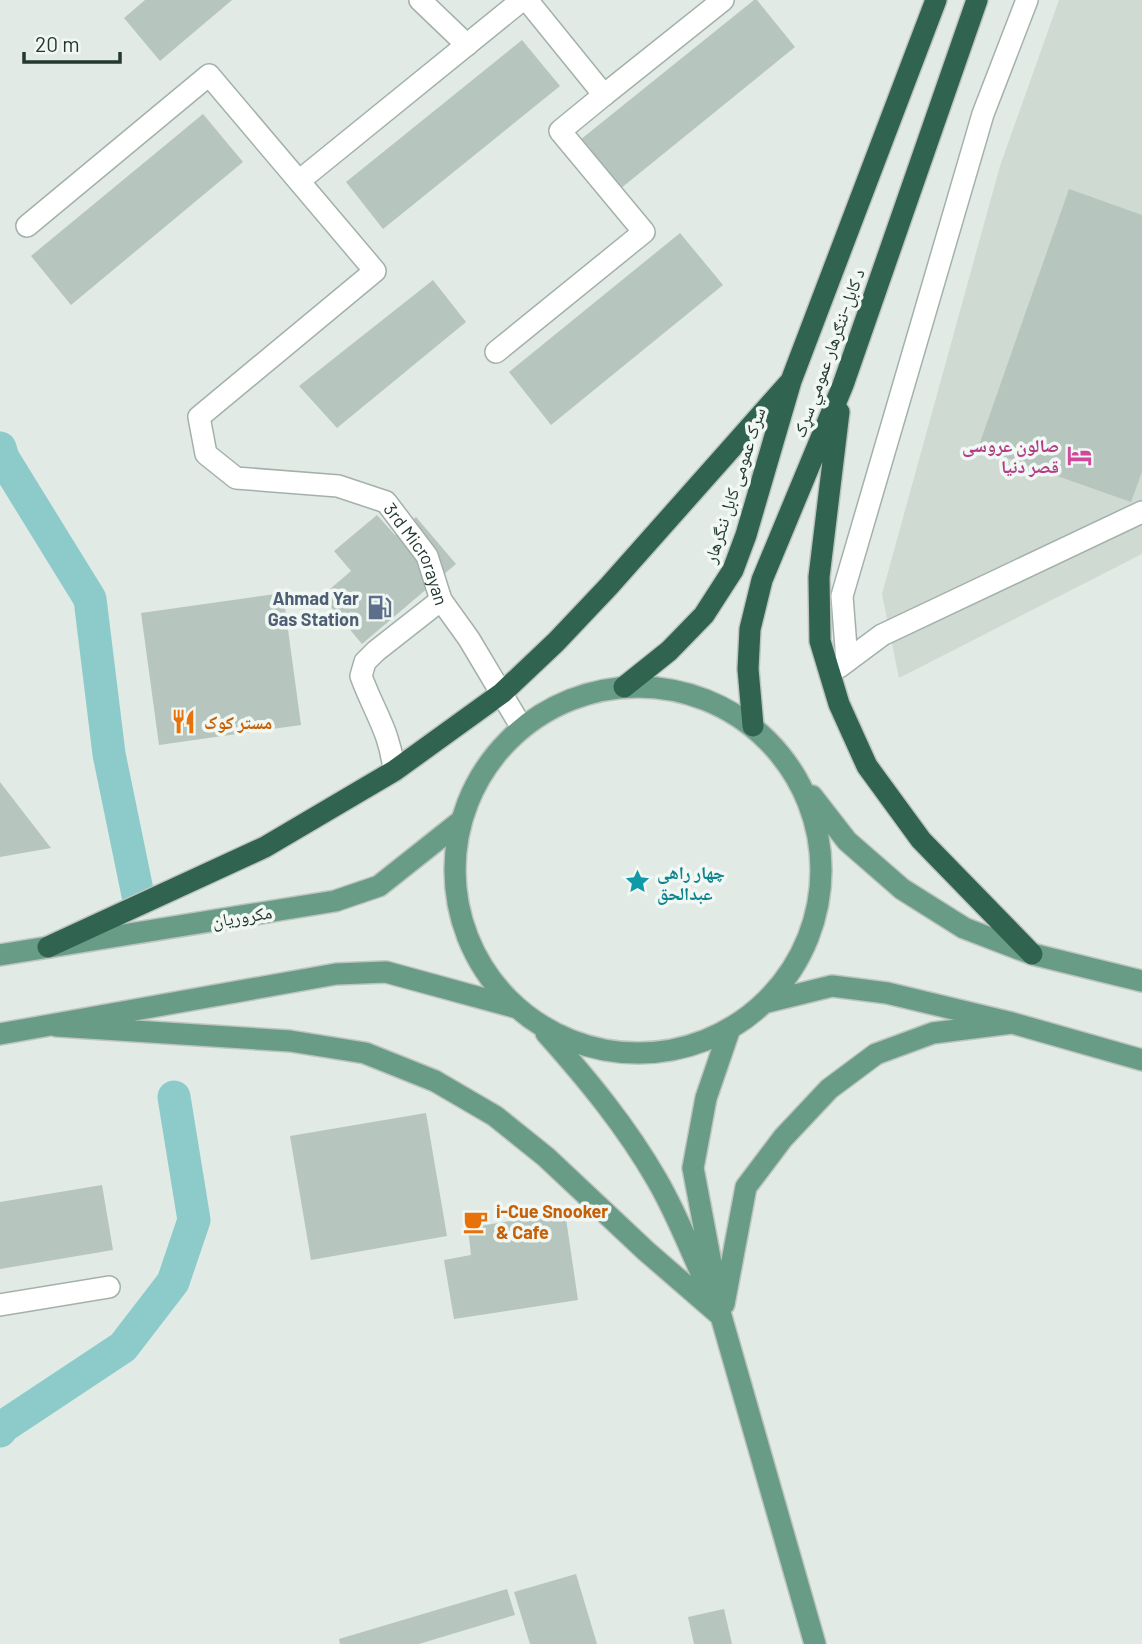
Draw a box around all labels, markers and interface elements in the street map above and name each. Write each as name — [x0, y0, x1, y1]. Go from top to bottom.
scale bar — [24, 21, 121, 65]
text: 20 m — [35, 31, 80, 56]
street label: د کابل–ننګرهار عمومي سړک — [787, 266, 873, 442]
street label: سرک عمومی کابل ننگرهار — [698, 404, 771, 567]
place label: صالون عروسی قصر دنیا — [962, 434, 1059, 477]
hotel icon: صالون عروسی قصر دنیا — [1065, 441, 1093, 469]
street label: 3rd Microrayan — [379, 498, 453, 608]
place label: Ahmad Yar Gas Station — [268, 587, 359, 630]
fuel station icon: Ahmad Yar Gas Station — [365, 594, 393, 622]
restaurant icon: مستر کوک — [170, 708, 198, 736]
place label: مستر کوک — [204, 711, 272, 733]
place label: چهار راهی عبدالحق — [657, 861, 725, 905]
place icon: چهار راهی عبدالحق — [623, 868, 651, 896]
street label: مکروریان — [210, 900, 274, 933]
place label: i-Cue Snooker & Cafe — [496, 1200, 608, 1243]
cafe icon: i-Cue Snooker & Cafe — [462, 1207, 490, 1235]

